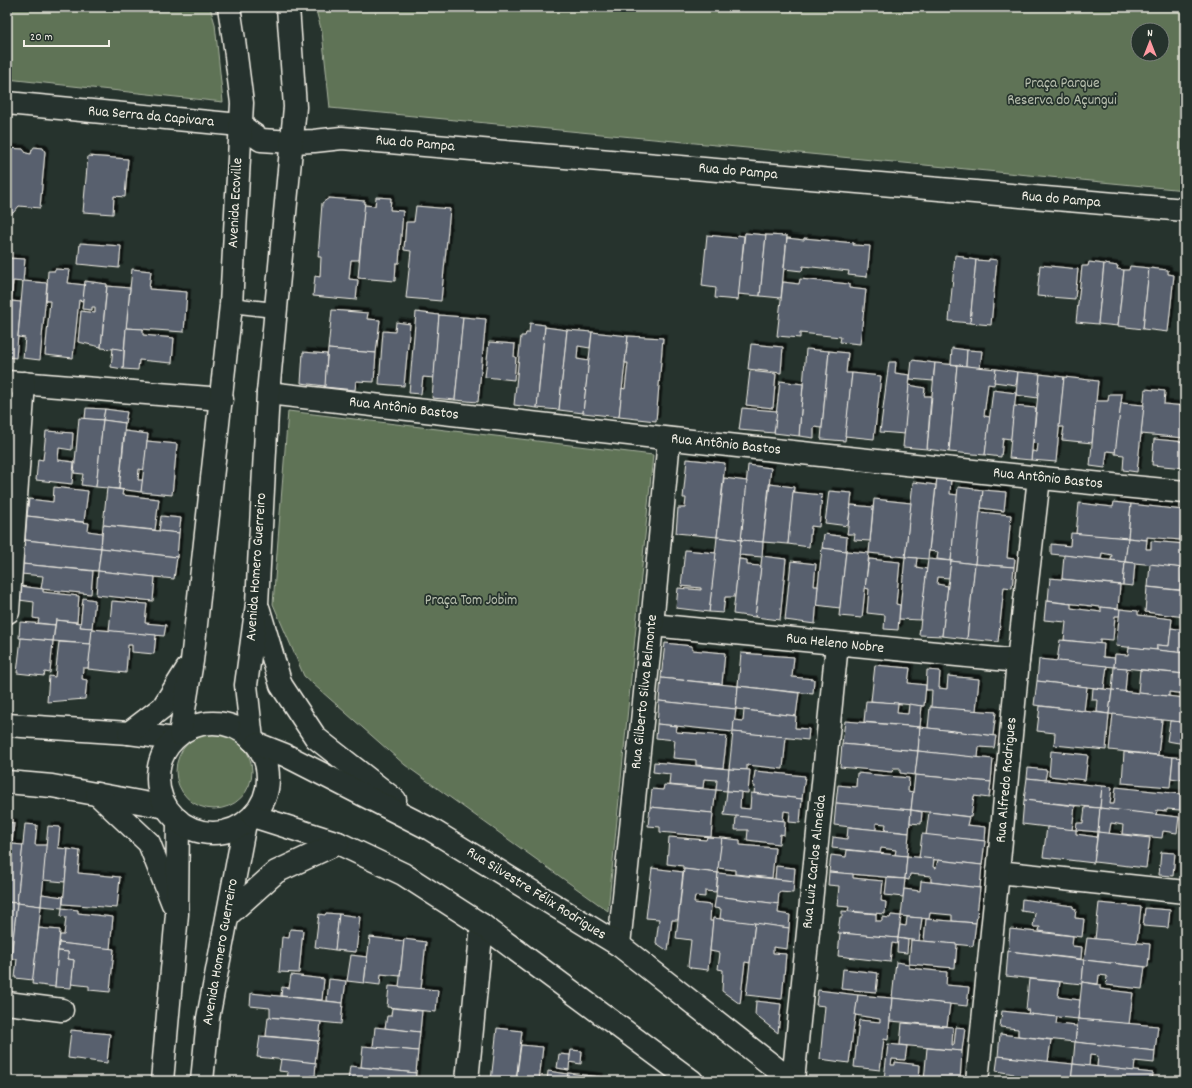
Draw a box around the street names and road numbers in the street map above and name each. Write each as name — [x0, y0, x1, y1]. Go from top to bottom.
street label: Rua Serra da Capivara — [87, 101, 216, 134]
street label: Rua do Pampa — [374, 130, 457, 159]
street label: Avenida Ecoville — [223, 157, 249, 249]
street label: Rua do Pampa — [697, 158, 780, 187]
street label: Rua do Pampa — [1020, 186, 1103, 215]
street label: Rua Antônio Bastos — [348, 391, 460, 427]
street label: Rua Antônio Bastos — [670, 428, 782, 462]
street label: Rua Antônio Bastos — [992, 462, 1104, 496]
street label: Avenida Homero Guerreiro — [241, 492, 273, 642]
street label: Rua Gilberto Silva Belmonte — [626, 613, 664, 770]
street label: Rua Heleno Nobre — [785, 628, 886, 660]
street label: Rua Alfredo Rodrigues — [991, 716, 1023, 844]
street label: Rua Luiz Carlos Almeida — [797, 793, 833, 930]
street label: Rua Silvestre Félix Rodrigues — [462, 842, 610, 946]
street label: Avenida Homero Guerreiro — [197, 877, 245, 1027]

